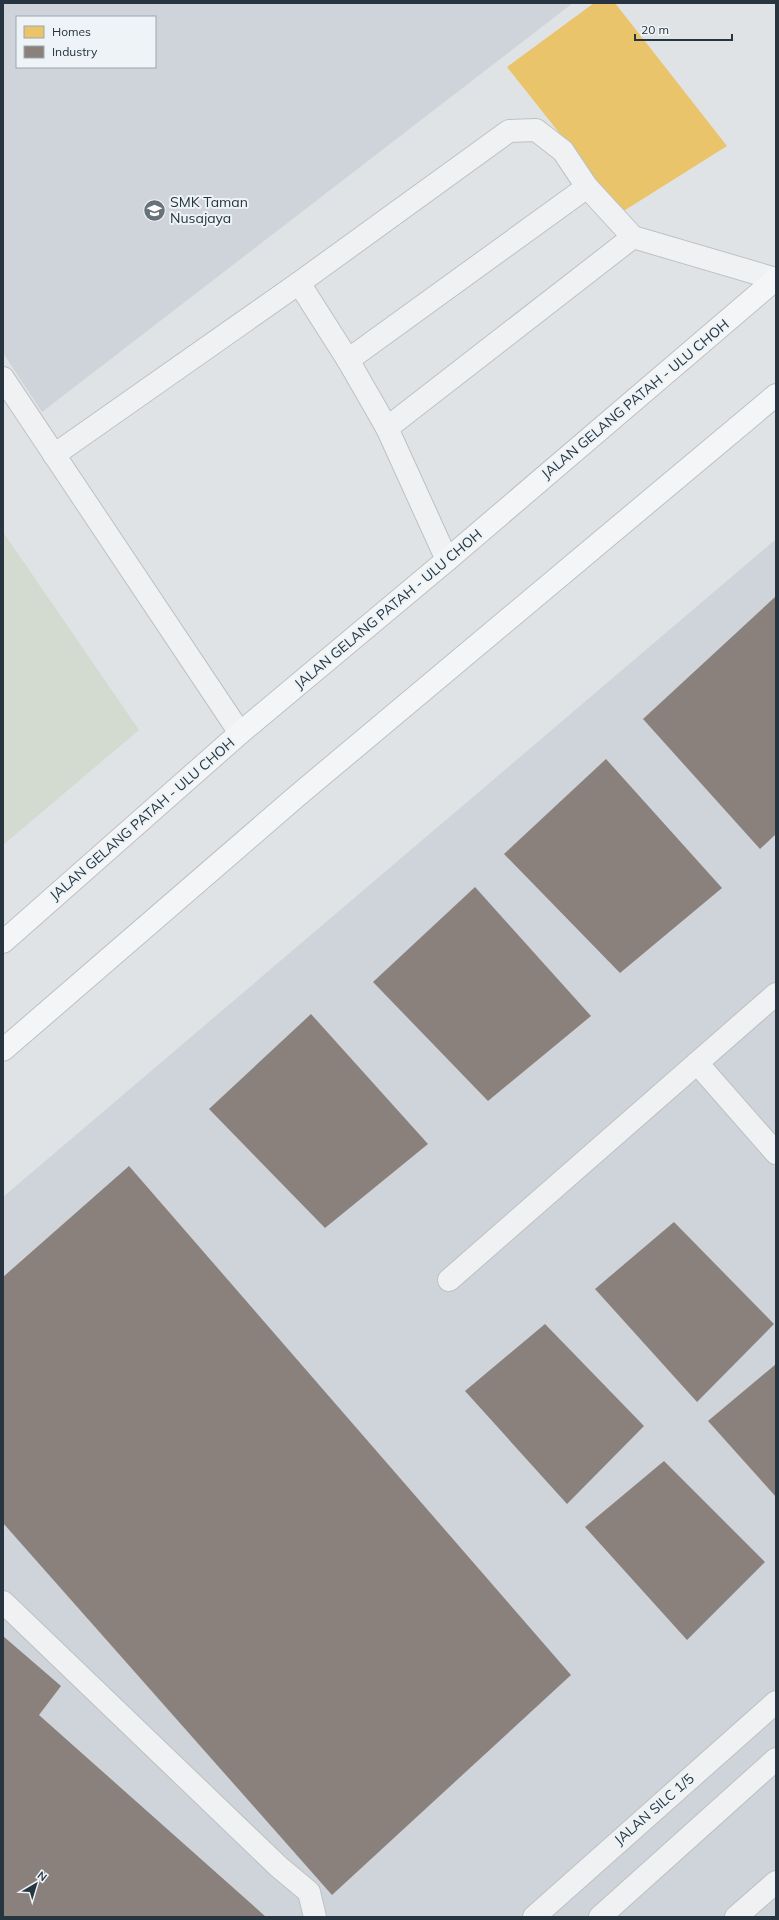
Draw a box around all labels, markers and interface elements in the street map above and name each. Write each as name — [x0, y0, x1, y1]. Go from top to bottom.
legend — [16, 16, 156, 68]
scale bar — [635, 16, 732, 42]
text: 20 m — [641, 22, 669, 37]
text: Homes — [52, 24, 91, 39]
text: Industry — [52, 44, 98, 59]
place label: SMK Taman Nusajaya — [170, 193, 248, 227]
school or university icon: SMK Taman Nusajaya — [141, 197, 167, 223]
street label: JALAN GELANG PATAH - ULU CHOH — [538, 315, 732, 483]
street label: JALAN GELANG PATAH - ULU CHOH — [291, 525, 485, 693]
street label: JALAN GELANG PATAH - ULU CHOH — [46, 734, 238, 904]
street label: JALAN SILC 1/5 — [610, 1769, 698, 1849]
north arrow — [16, 1864, 56, 1904]
text: N — [35, 1868, 50, 1884]

